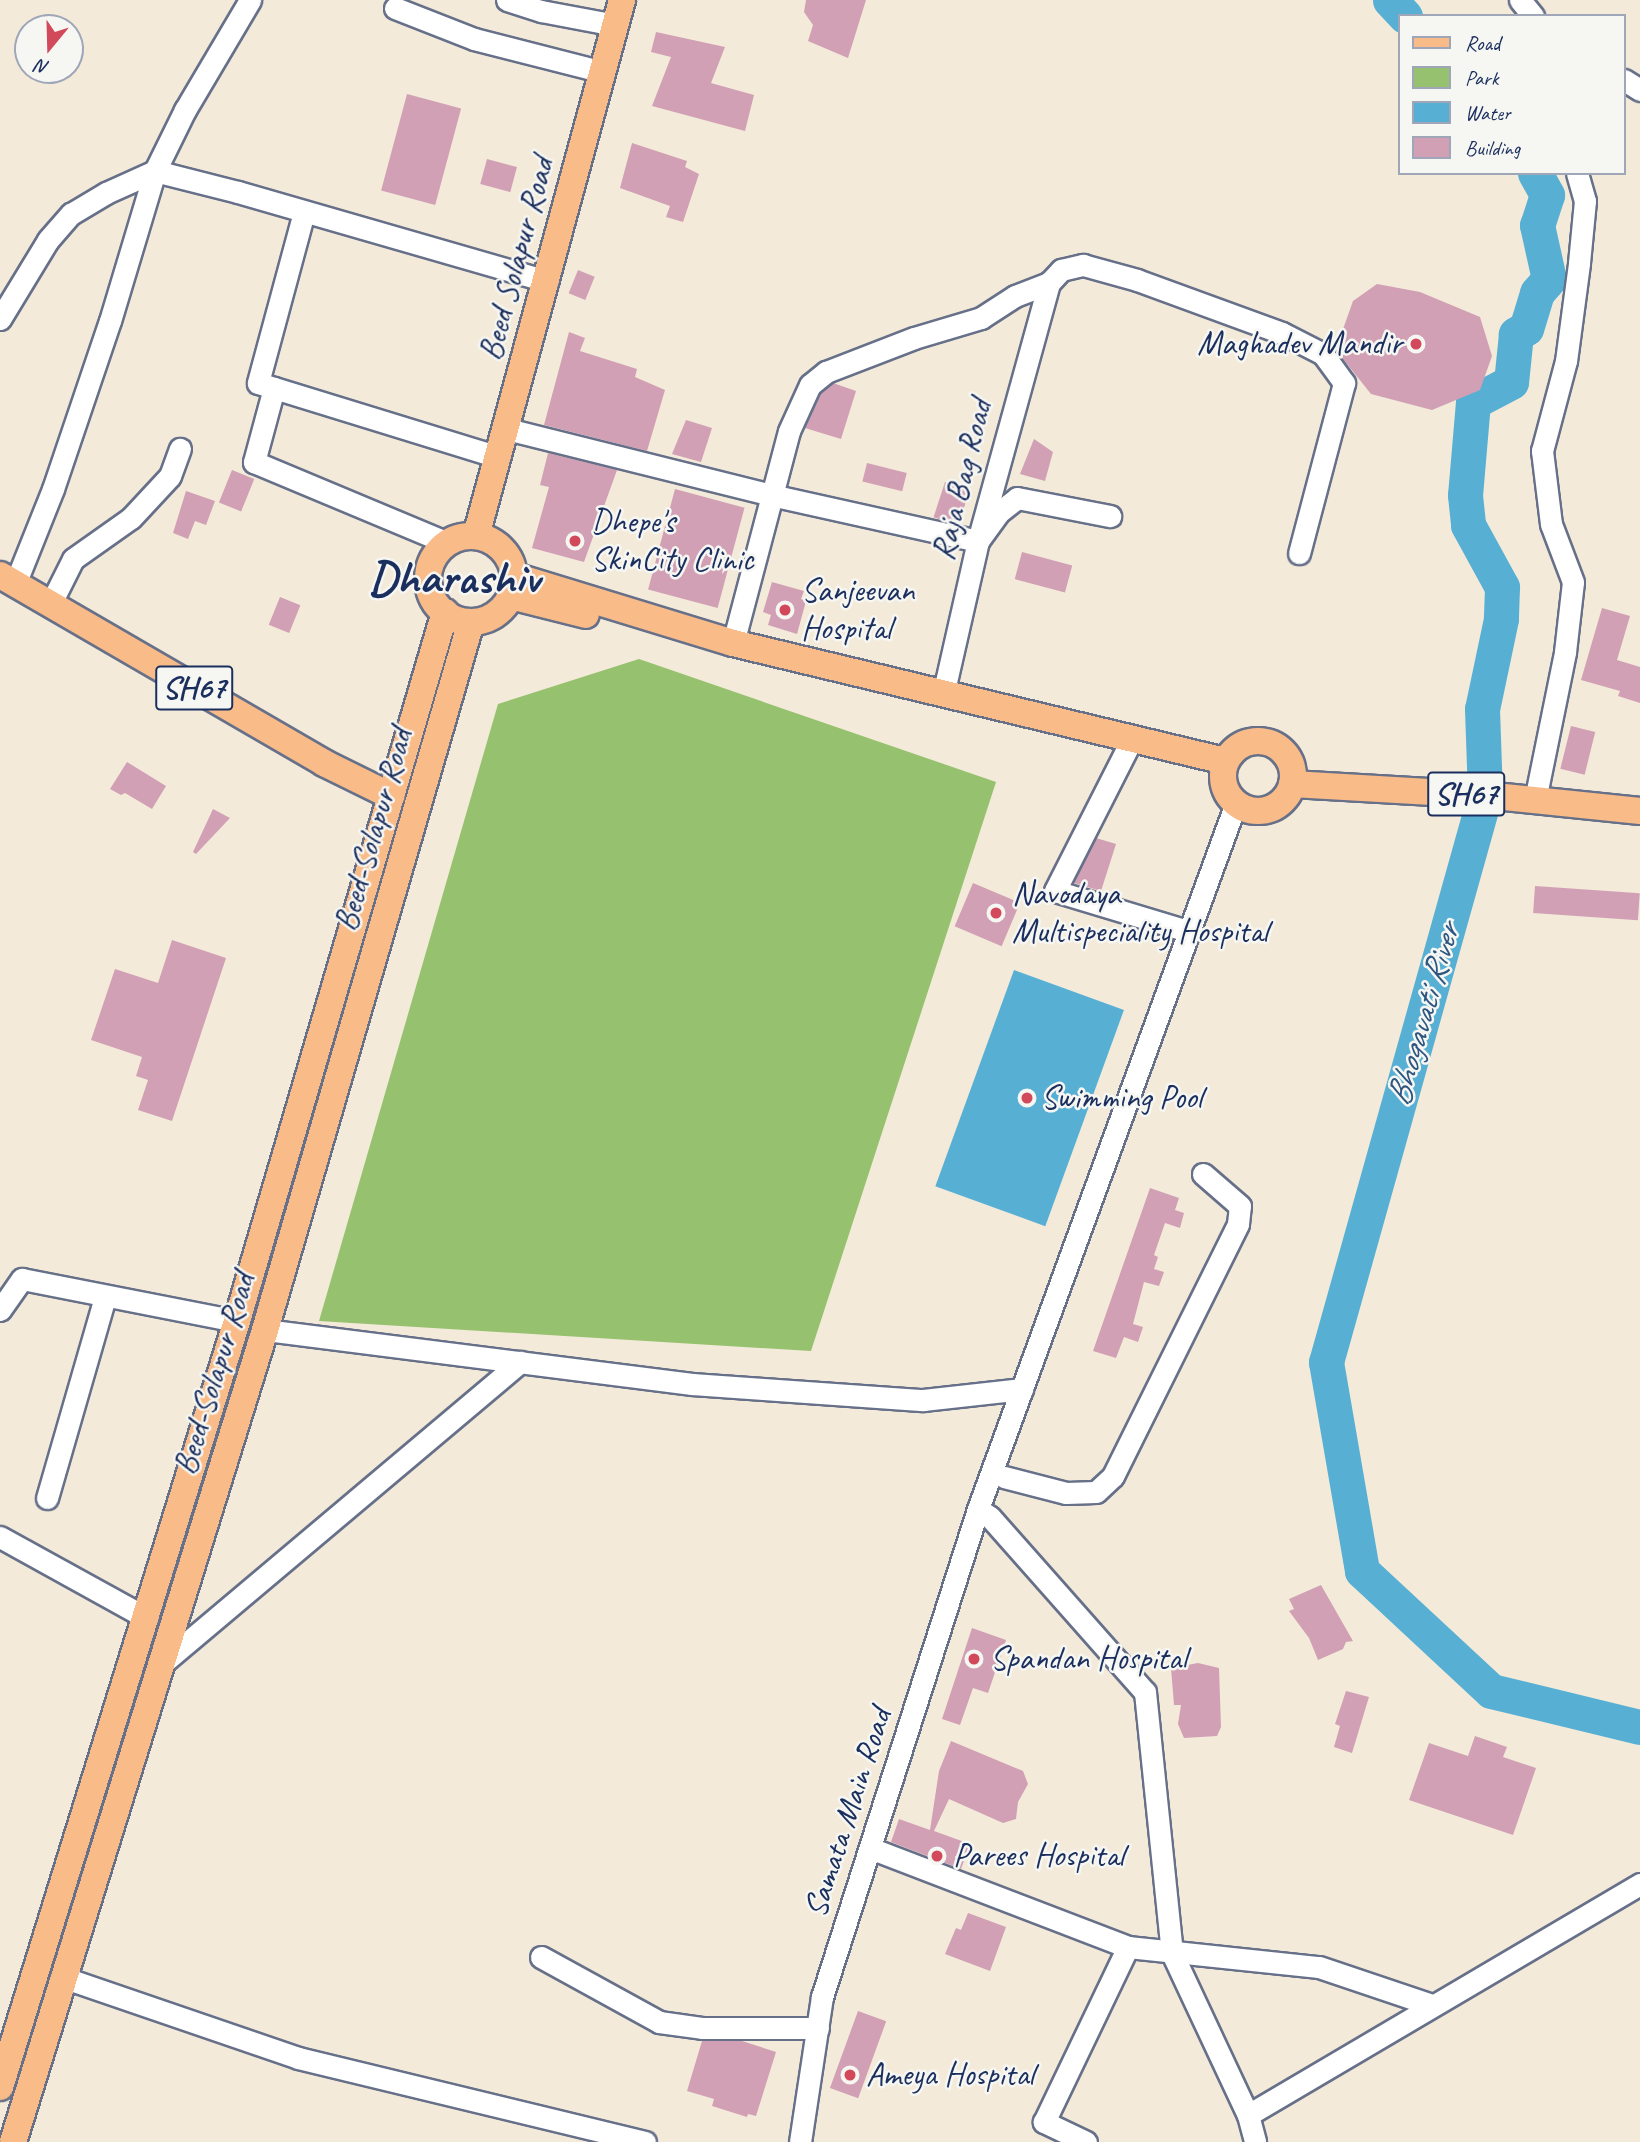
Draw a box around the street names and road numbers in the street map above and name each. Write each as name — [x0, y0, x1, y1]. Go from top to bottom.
street label: Beed Solapur Road — [471, 155, 563, 363]
street label: Raja Bag Road — [923, 395, 1001, 565]
road number: SH67 — [154, 660, 234, 716]
street label: Beed-Solapur Road — [326, 724, 422, 936]
road number: SH67 — [1426, 766, 1506, 822]
street label: Beed-Solapur Road — [166, 1269, 264, 1479]
street label: Samata Main Road — [796, 1704, 900, 1922]

